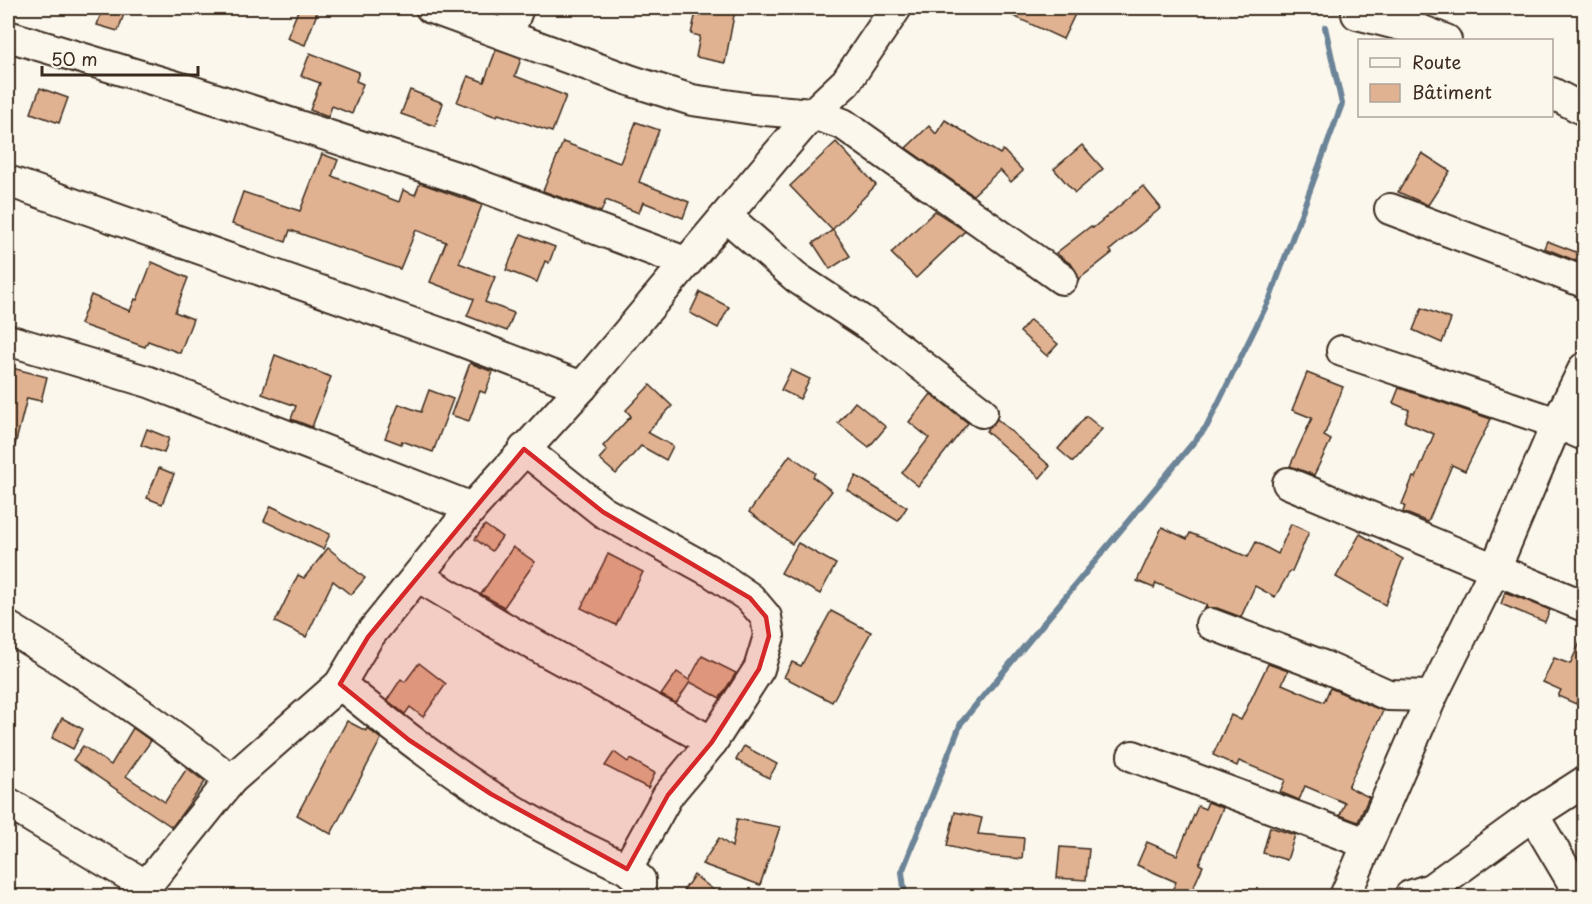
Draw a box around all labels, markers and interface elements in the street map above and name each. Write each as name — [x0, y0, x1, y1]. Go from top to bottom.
scale bar — [42, 39, 198, 77]
legend — [1358, 39, 1553, 117]
text: 50 m — [51, 45, 98, 72]
text: Route — [1412, 48, 1462, 75]
text: Bâtiment — [1412, 78, 1492, 105]

